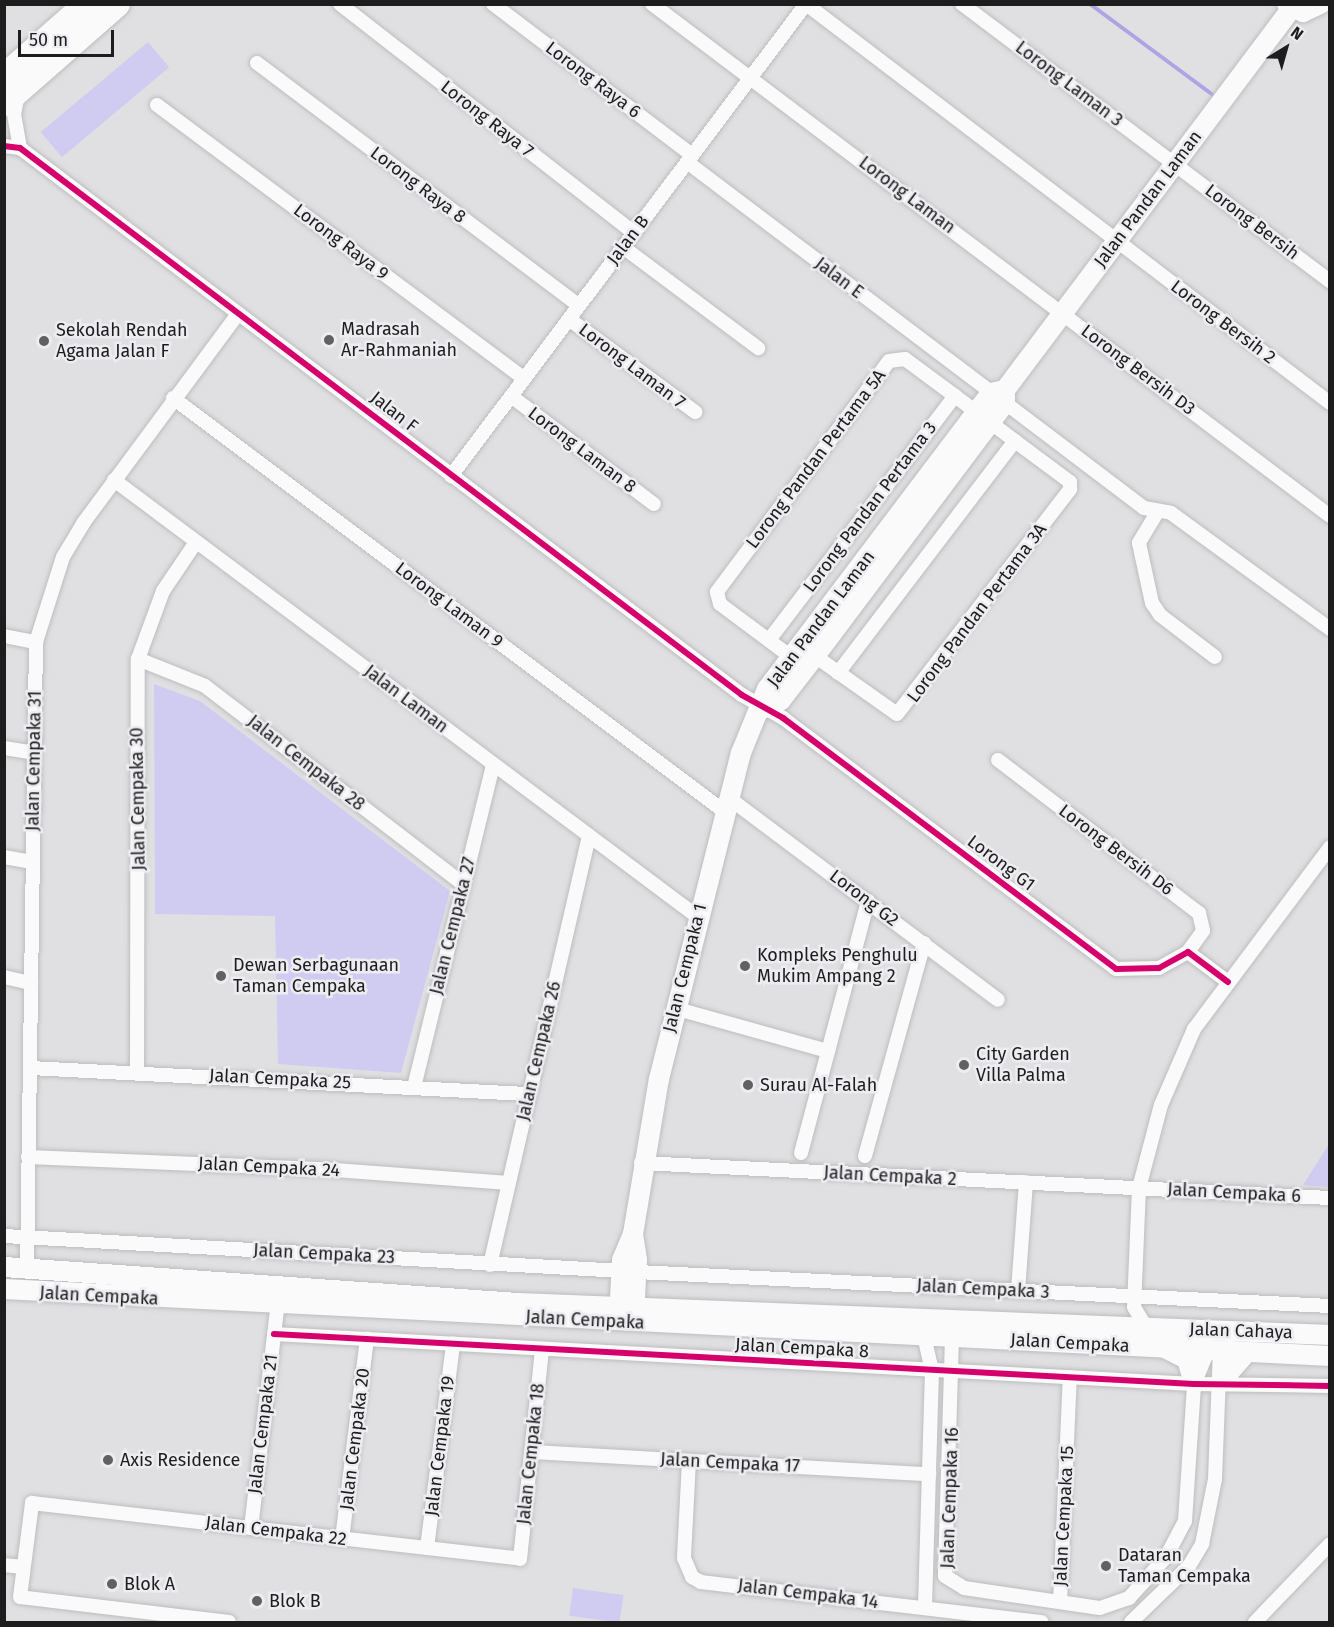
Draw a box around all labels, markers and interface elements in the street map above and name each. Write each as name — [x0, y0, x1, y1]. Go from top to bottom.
scale bar — [21, 18, 117, 56]
north arrow — [1256, 18, 1316, 78]
text: N — [1287, 22, 1307, 44]
text: 50 m — [29, 29, 68, 51]
street label: Lorong Raya 6 — [541, 37, 645, 123]
street label: Lorong Laman 3 — [1011, 37, 1127, 131]
street label: Lorong Raya 7 — [436, 76, 538, 162]
street label: Jalan Pandan Laman — [1090, 126, 1206, 272]
street label: Lorong Raya 8 — [366, 142, 470, 228]
street label: Lorong Laman — [855, 152, 959, 238]
street label: Lorong Bersih — [1201, 180, 1303, 264]
street label: Lorong Raya 9 — [289, 199, 393, 285]
street label: Jalan B — [602, 211, 654, 269]
street label: Jalan E — [811, 253, 867, 303]
street label: Lorong Bersih 2 — [1166, 276, 1280, 368]
place label: Madrasah Ar-Rahmaniah — [341, 319, 457, 362]
street label: Lorong Laman 7 — [574, 319, 690, 413]
place label: Sekolah Rendah Agama Jalan F — [56, 320, 188, 362]
street label: Lorong Bersih D3 — [1077, 320, 1199, 420]
marker: Madrasah Ar-Rahmaniah — [322, 333, 336, 347]
marker: Sekolah Rendah Agama Jalan F — [37, 334, 51, 348]
street label: Lorong Pandan Pertama 5A — [742, 365, 890, 553]
street label: Jalan F — [366, 387, 422, 437]
street label: Lorong Laman 8 — [524, 402, 640, 498]
street label: Lorong Pandan Pertama 3 — [799, 417, 941, 597]
street label: Lorong Pandan Pertama 3A — [903, 519, 1051, 707]
street label: Jalan Pandan Laman — [763, 546, 879, 692]
street label: Lorong Laman 9 — [391, 558, 507, 652]
street label: Jalan Laman — [360, 660, 452, 738]
street label: Jalan Cempaka 31 — [22, 691, 46, 831]
street label: Jalan Cempaka 28 — [243, 710, 369, 816]
street label: Jalan Cempaka 30 — [126, 727, 150, 871]
street label: Lorong Bersih D6 — [1054, 800, 1178, 900]
street label: Lorong G1 — [963, 831, 1039, 895]
street label: Jalan Cempaka 27 — [425, 855, 481, 997]
street label: Lorong G2 — [825, 865, 903, 931]
street label: Jalan Cempaka 1 — [659, 901, 711, 1035]
place label: Kompleks Penghulu Mukim Ampang 2 — [757, 945, 918, 988]
place label: Dewan Serbagunaan Taman Cempaka — [233, 955, 399, 998]
marker: Kompleks Penghulu Mukim Ampang 2 — [738, 959, 752, 973]
marker: Dewan Serbagunaan Taman Cempaka — [214, 969, 228, 983]
street label: Jalan Cempaka 26 — [512, 979, 566, 1123]
place label: City Garden Villa Palma — [976, 1044, 1070, 1086]
marker: City Garden Villa Palma — [957, 1058, 971, 1072]
street label: Jalan Cempaka 25 — [208, 1064, 352, 1094]
place label: Surau Al-Falah — [760, 1074, 877, 1096]
marker: Surau Al-Falah — [741, 1078, 755, 1092]
street label: Jalan Cempaka 24 — [197, 1152, 341, 1182]
street label: Jalan Cempaka 2 — [823, 1162, 957, 1190]
street label: Jalan Cempaka 6 — [1167, 1179, 1301, 1207]
street label: Jalan Cempaka 23 — [253, 1239, 395, 1269]
street label: Jalan Cempaka 3 — [916, 1275, 1050, 1303]
street label: Jalan Cempaka — [39, 1282, 159, 1310]
street label: Jalan Cempaka — [525, 1306, 645, 1334]
street label: Jalan Cahaya — [1189, 1318, 1293, 1344]
street label: Jalan Cempaka — [1010, 1329, 1130, 1357]
street label: Jalan Cempaka 8 — [734, 1334, 870, 1362]
street label: Jalan Cempaka 21 — [244, 1353, 282, 1495]
street label: Jalan Cempaka 20 — [336, 1367, 374, 1511]
street label: Jalan Cempaka 19 — [421, 1375, 459, 1517]
street label: Jalan Cempaka 18 — [513, 1382, 549, 1526]
street label: Jalan Cempaka 16 — [937, 1427, 963, 1569]
street label: Jalan Cempaka 15 — [1050, 1445, 1078, 1587]
place label: Axis Residence — [120, 1449, 240, 1471]
street label: Jalan Cempaka 17 — [660, 1449, 800, 1477]
marker: Axis Residence — [101, 1453, 115, 1467]
street label: Jalan Cempaka 22 — [204, 1512, 348, 1550]
place label: Dataran Taman Cempaka — [1118, 1545, 1251, 1588]
marker: Dataran Taman Cempaka — [1099, 1559, 1113, 1573]
place label: Blok A — [124, 1573, 175, 1595]
street label: Jalan Cempaka 14 — [736, 1575, 880, 1613]
marker: Blok A — [105, 1577, 119, 1591]
place label: Blok B — [269, 1590, 321, 1612]
marker: Blok B — [250, 1594, 264, 1608]

